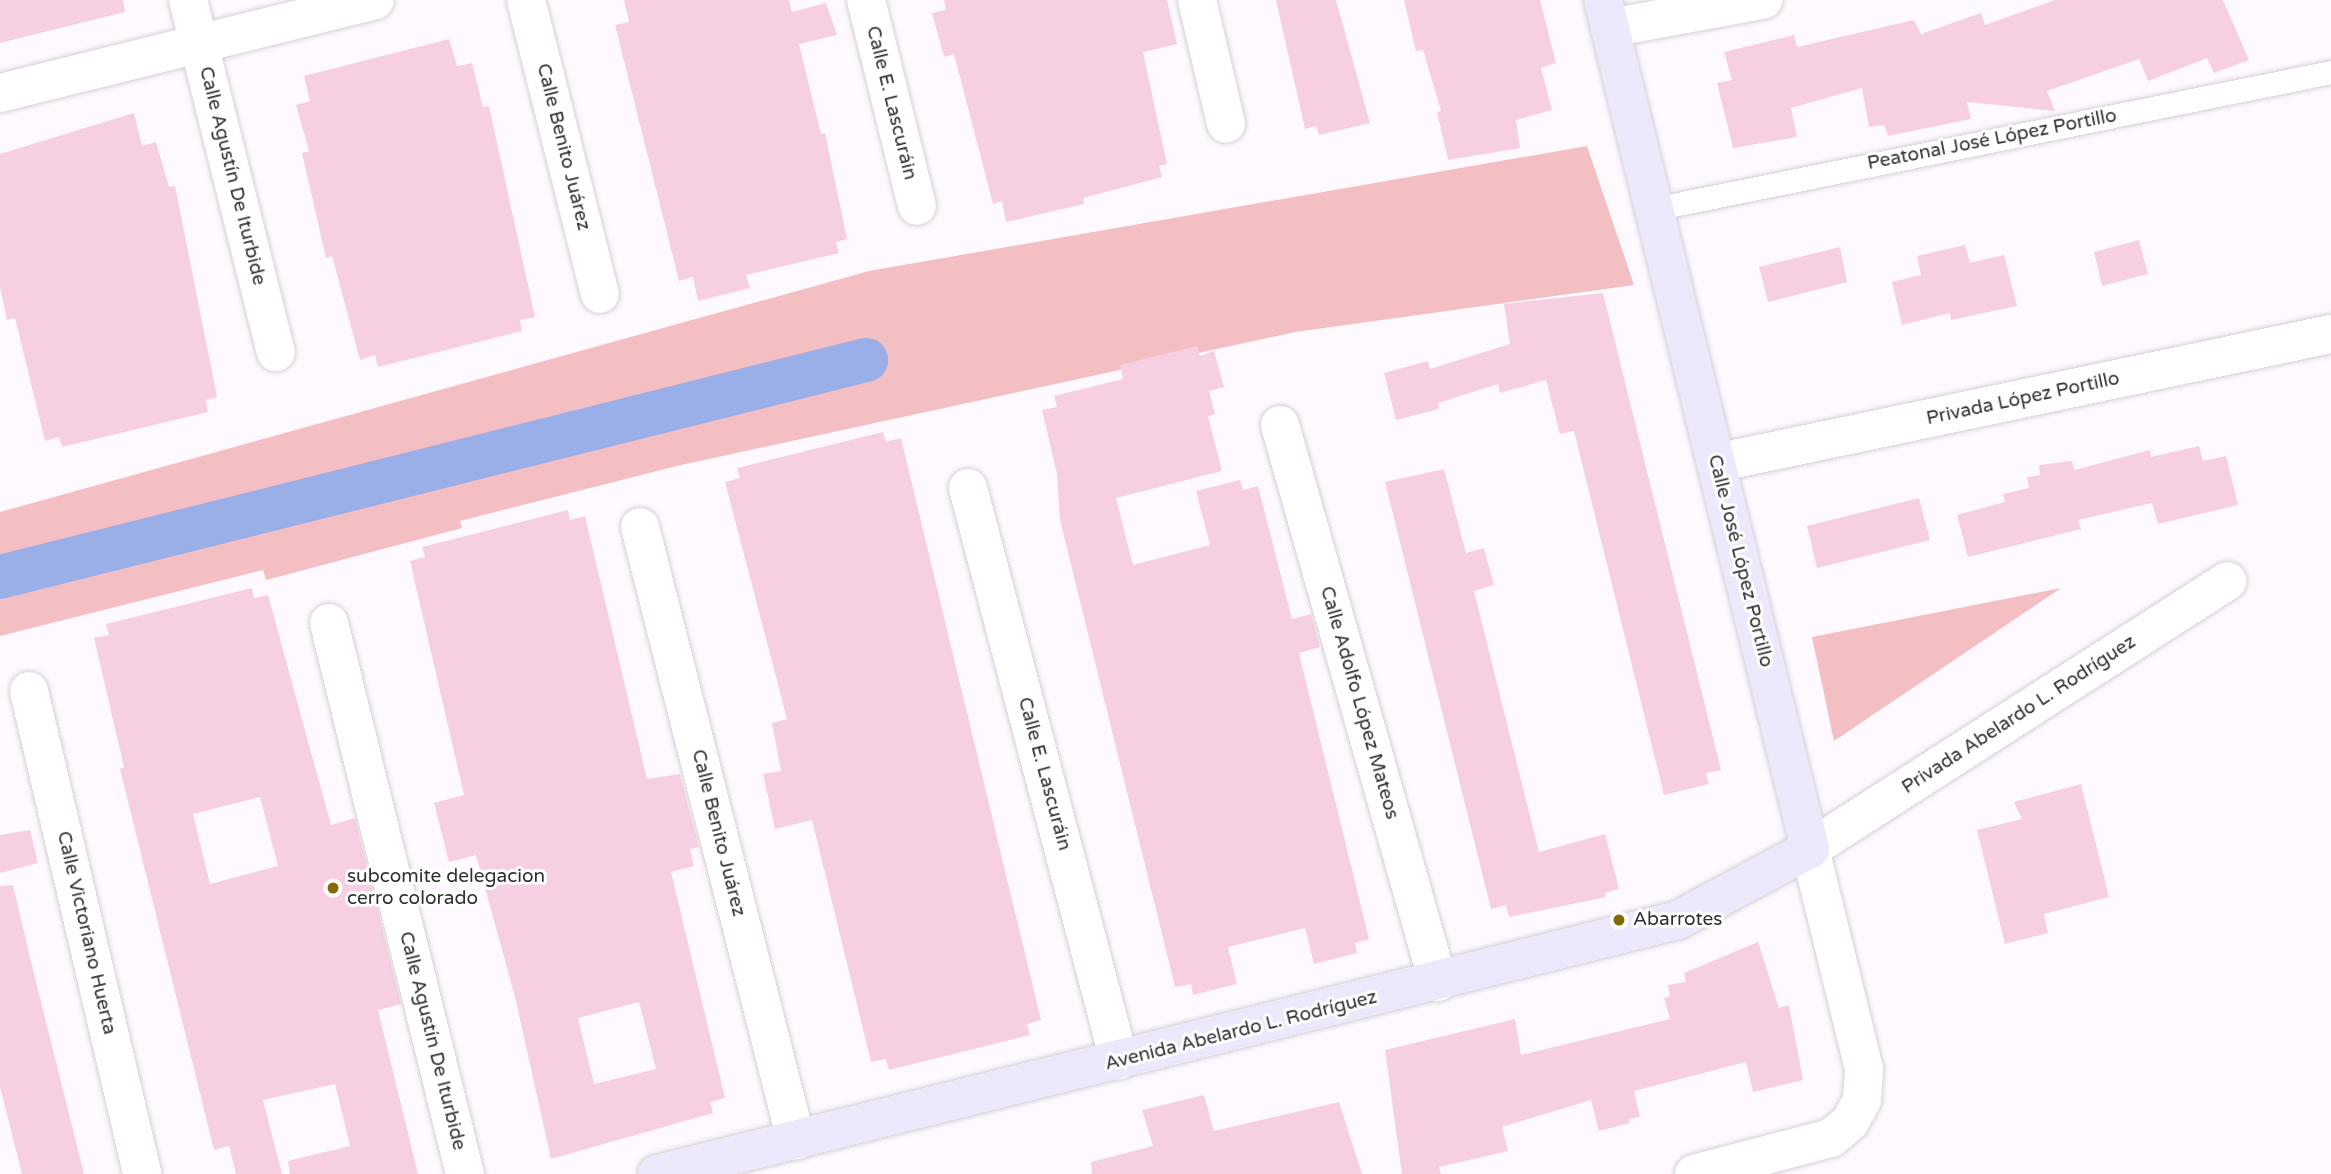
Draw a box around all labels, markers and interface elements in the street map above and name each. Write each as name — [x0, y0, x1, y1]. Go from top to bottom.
street label: Calle E. Lascuráin — [861, 24, 921, 182]
street label: Calle Benito Juárez — [531, 61, 595, 233]
street label: Calle Agustín De Iturbide — [194, 64, 270, 288]
street label: Peatonal José López Portillo — [1865, 105, 2119, 175]
street label: Privada López Portillo — [1924, 367, 2122, 431]
street label: Calle José López Portillo — [1703, 452, 1777, 670]
street label: Calle Adolfo López Mateos — [1315, 584, 1403, 822]
street label: Privada Abelardo L. Rodríguez — [1898, 631, 2140, 799]
street label: Calle E. Lascuráin — [1013, 695, 1075, 853]
street label: Calle Benito Juárez — [686, 747, 750, 919]
street label: Calle Victoriano Huerta — [52, 829, 120, 1037]
place label: subcomite delegacion cerro colorado — [347, 866, 545, 910]
marker: subcomite delegacion cerro colorado — [325, 880, 341, 896]
place label: Abarrotes — [1633, 909, 1722, 931]
marker: Abarrotes — [1611, 912, 1627, 928]
street label: Calle Agustín De Iturbide — [394, 929, 470, 1153]
street label: Avenida Abelardo L. Rodríguez — [1103, 986, 1379, 1076]

